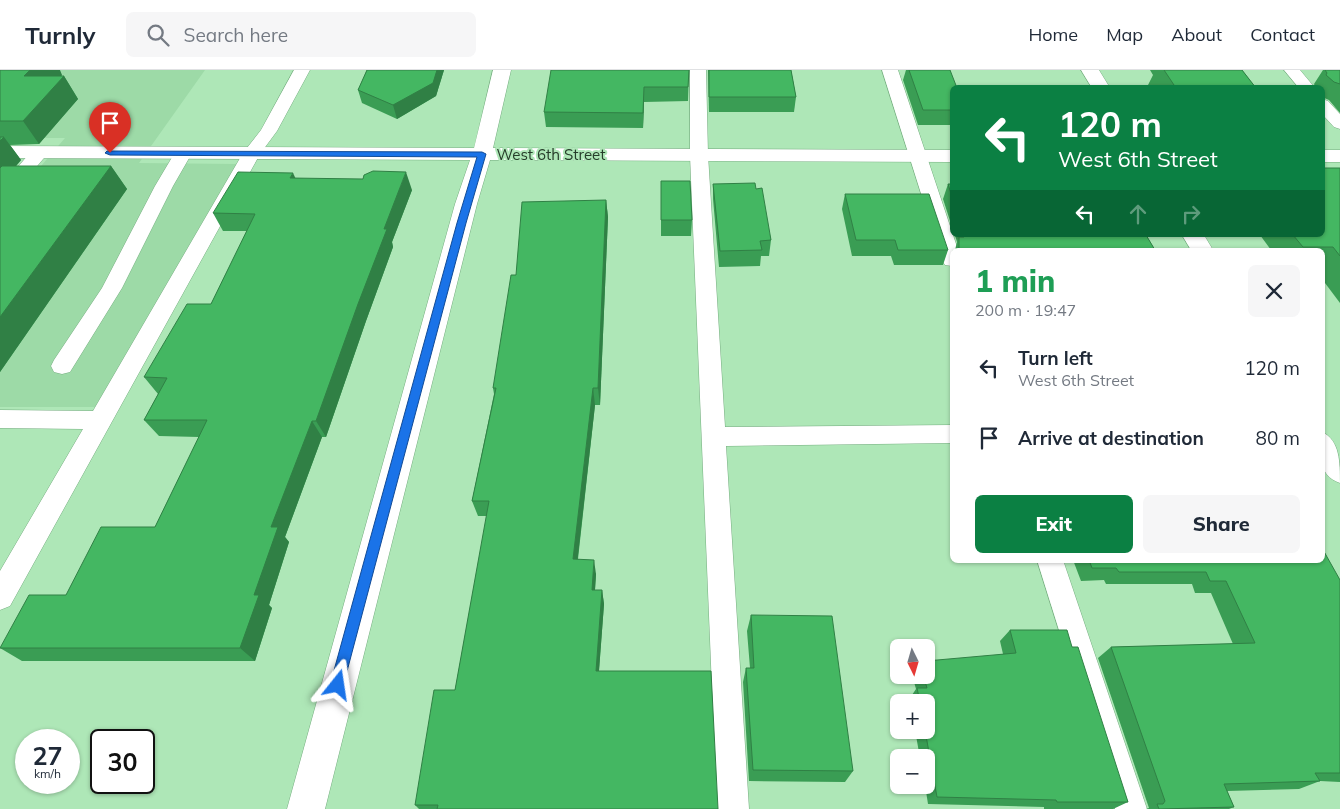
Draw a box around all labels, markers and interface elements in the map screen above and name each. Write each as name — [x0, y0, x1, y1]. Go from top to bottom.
search box — [126, 12, 476, 57]
text: Turnly — [25, 20, 96, 50]
icon: search — [144, 21, 172, 49]
text: Search here — [184, 23, 288, 47]
text: Home — [1028, 23, 1078, 46]
text: Map — [1106, 23, 1143, 46]
text: About — [1171, 23, 1222, 46]
text: Contact — [1250, 23, 1315, 46]
pin — [89, 102, 131, 153]
text: 120 m — [1058, 102, 1162, 146]
icon: left — [975, 105, 1040, 170]
icon: arrive — [96, 109, 124, 137]
street label: West 6th Street — [497, 145, 605, 164]
text: West 6th Street — [1058, 145, 1218, 173]
icon: left — [1071, 200, 1099, 228]
icon: ahead — [1124, 200, 1152, 228]
icon: right — [1177, 200, 1205, 228]
text: 1 min — [975, 262, 1055, 300]
button: close — [1248, 265, 1300, 317]
text: 200 m · 19:47 — [975, 300, 1076, 320]
text: Turn left — [1018, 346, 1093, 370]
icon: left — [975, 354, 1003, 382]
text: 120 m — [1244, 356, 1300, 380]
text: West 6th Street — [1018, 370, 1134, 390]
icon: arrive — [975, 424, 1003, 452]
text: Arrive at destination — [1018, 426, 1204, 450]
text: 80 m — [1256, 426, 1300, 450]
button: Exit — [975, 495, 1133, 553]
button: Share — [1143, 495, 1300, 553]
north arrow — [890, 639, 935, 684]
map controls — [890, 639, 935, 794]
position arrow — [311, 658, 363, 710]
button: + — [890, 694, 935, 739]
speed limit sign: 30 — [90, 729, 155, 794]
text: 27 — [32, 740, 63, 771]
button: − — [890, 749, 935, 794]
text: km/h — [34, 766, 61, 781]

